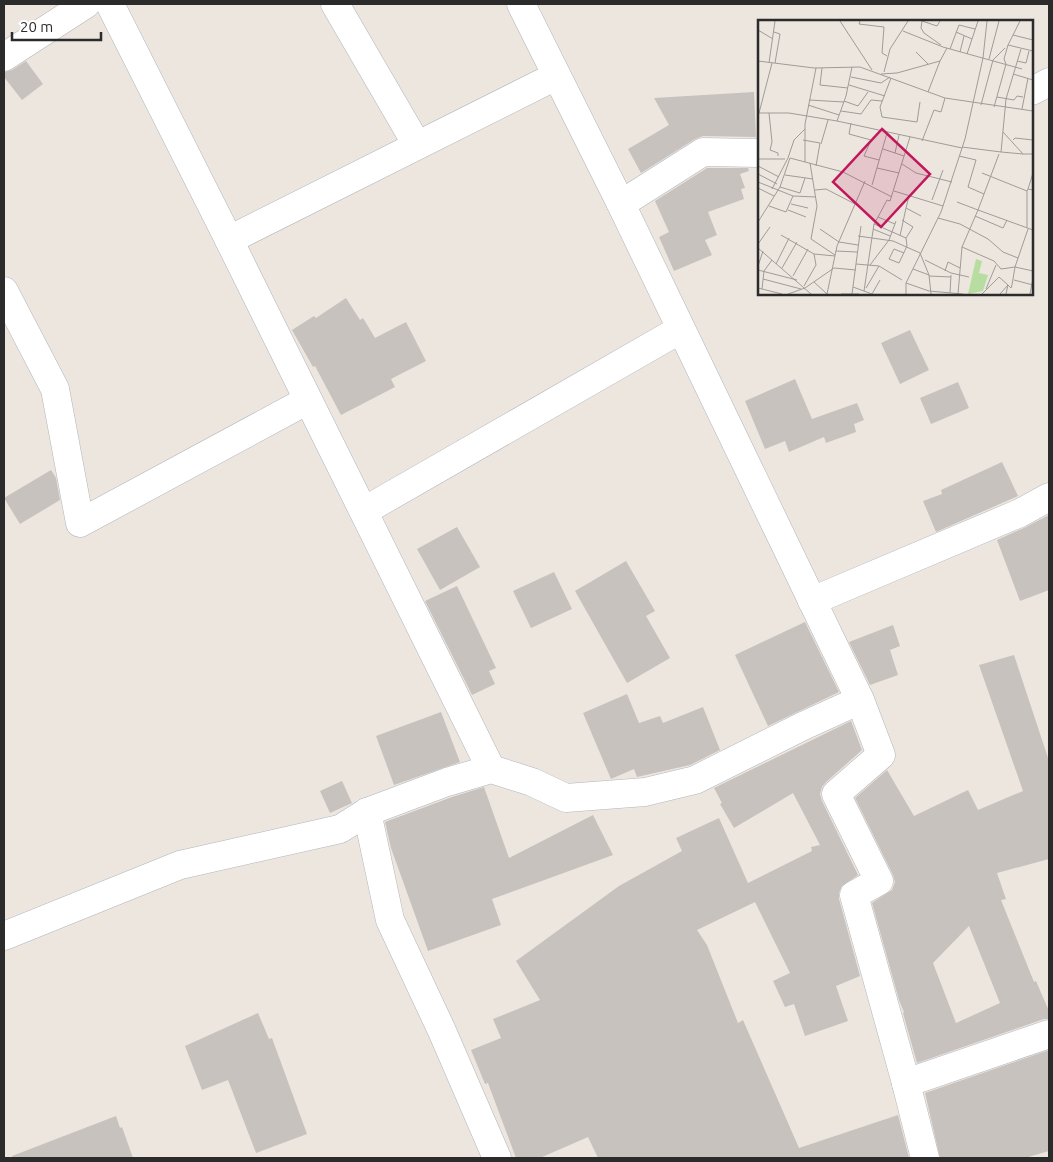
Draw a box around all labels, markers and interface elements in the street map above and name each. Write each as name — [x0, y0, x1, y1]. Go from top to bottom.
scale bar — [12, 10, 101, 42]
text: 20 m — [20, 18, 53, 35]
inset map — [758, 20, 1033, 295]

